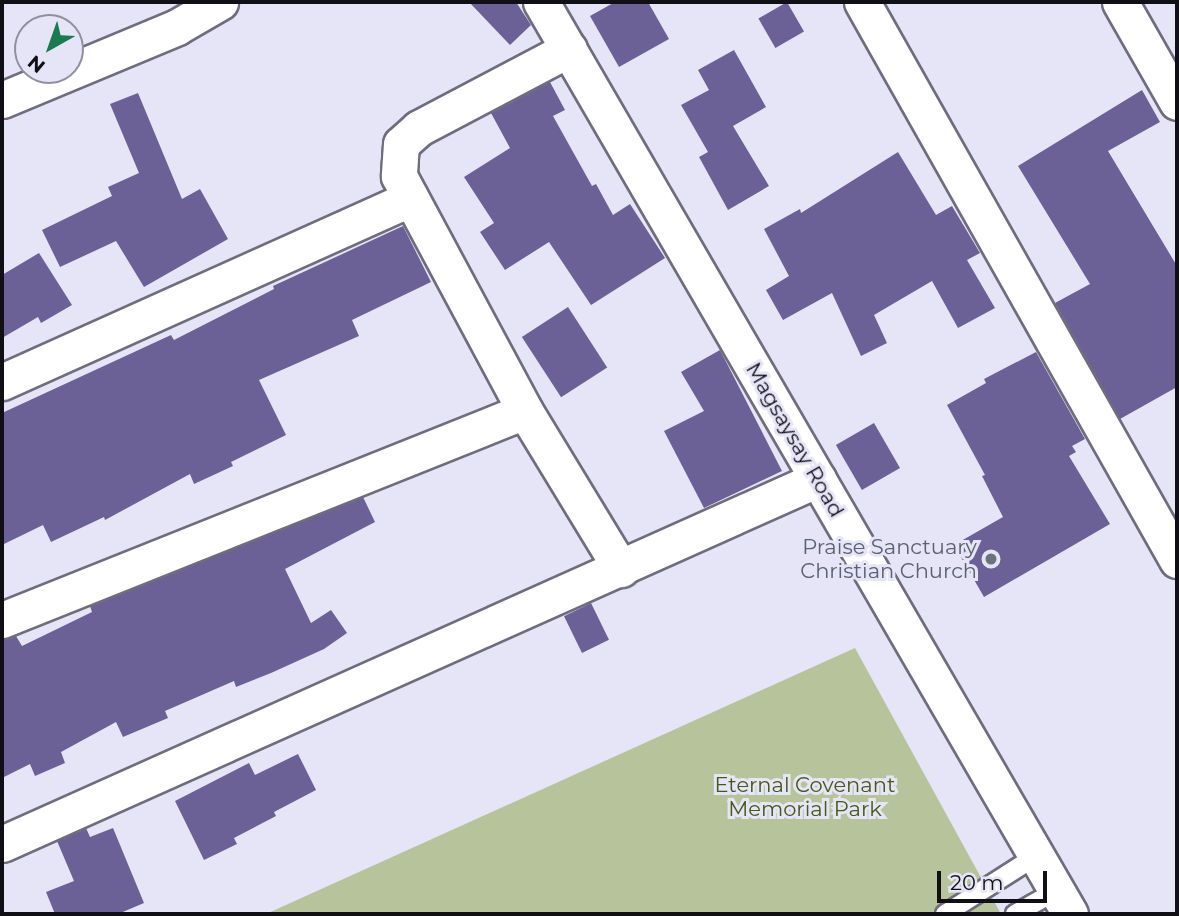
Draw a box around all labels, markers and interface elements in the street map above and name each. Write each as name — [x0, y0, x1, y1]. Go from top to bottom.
north arrow — [14, 14, 84, 84]
text: N — [23, 50, 50, 78]
street label: Magsaysay Road — [741, 358, 849, 522]
place label: Praise Sanctuary Christian Church — [800, 534, 977, 584]
marker: Praise Sanctuary Christian Church — [983, 551, 999, 567]
park label: Eternal Covenant Memorial Park — [715, 772, 895, 822]
scale bar — [941, 856, 1051, 900]
text: 20 m — [950, 870, 1004, 895]

